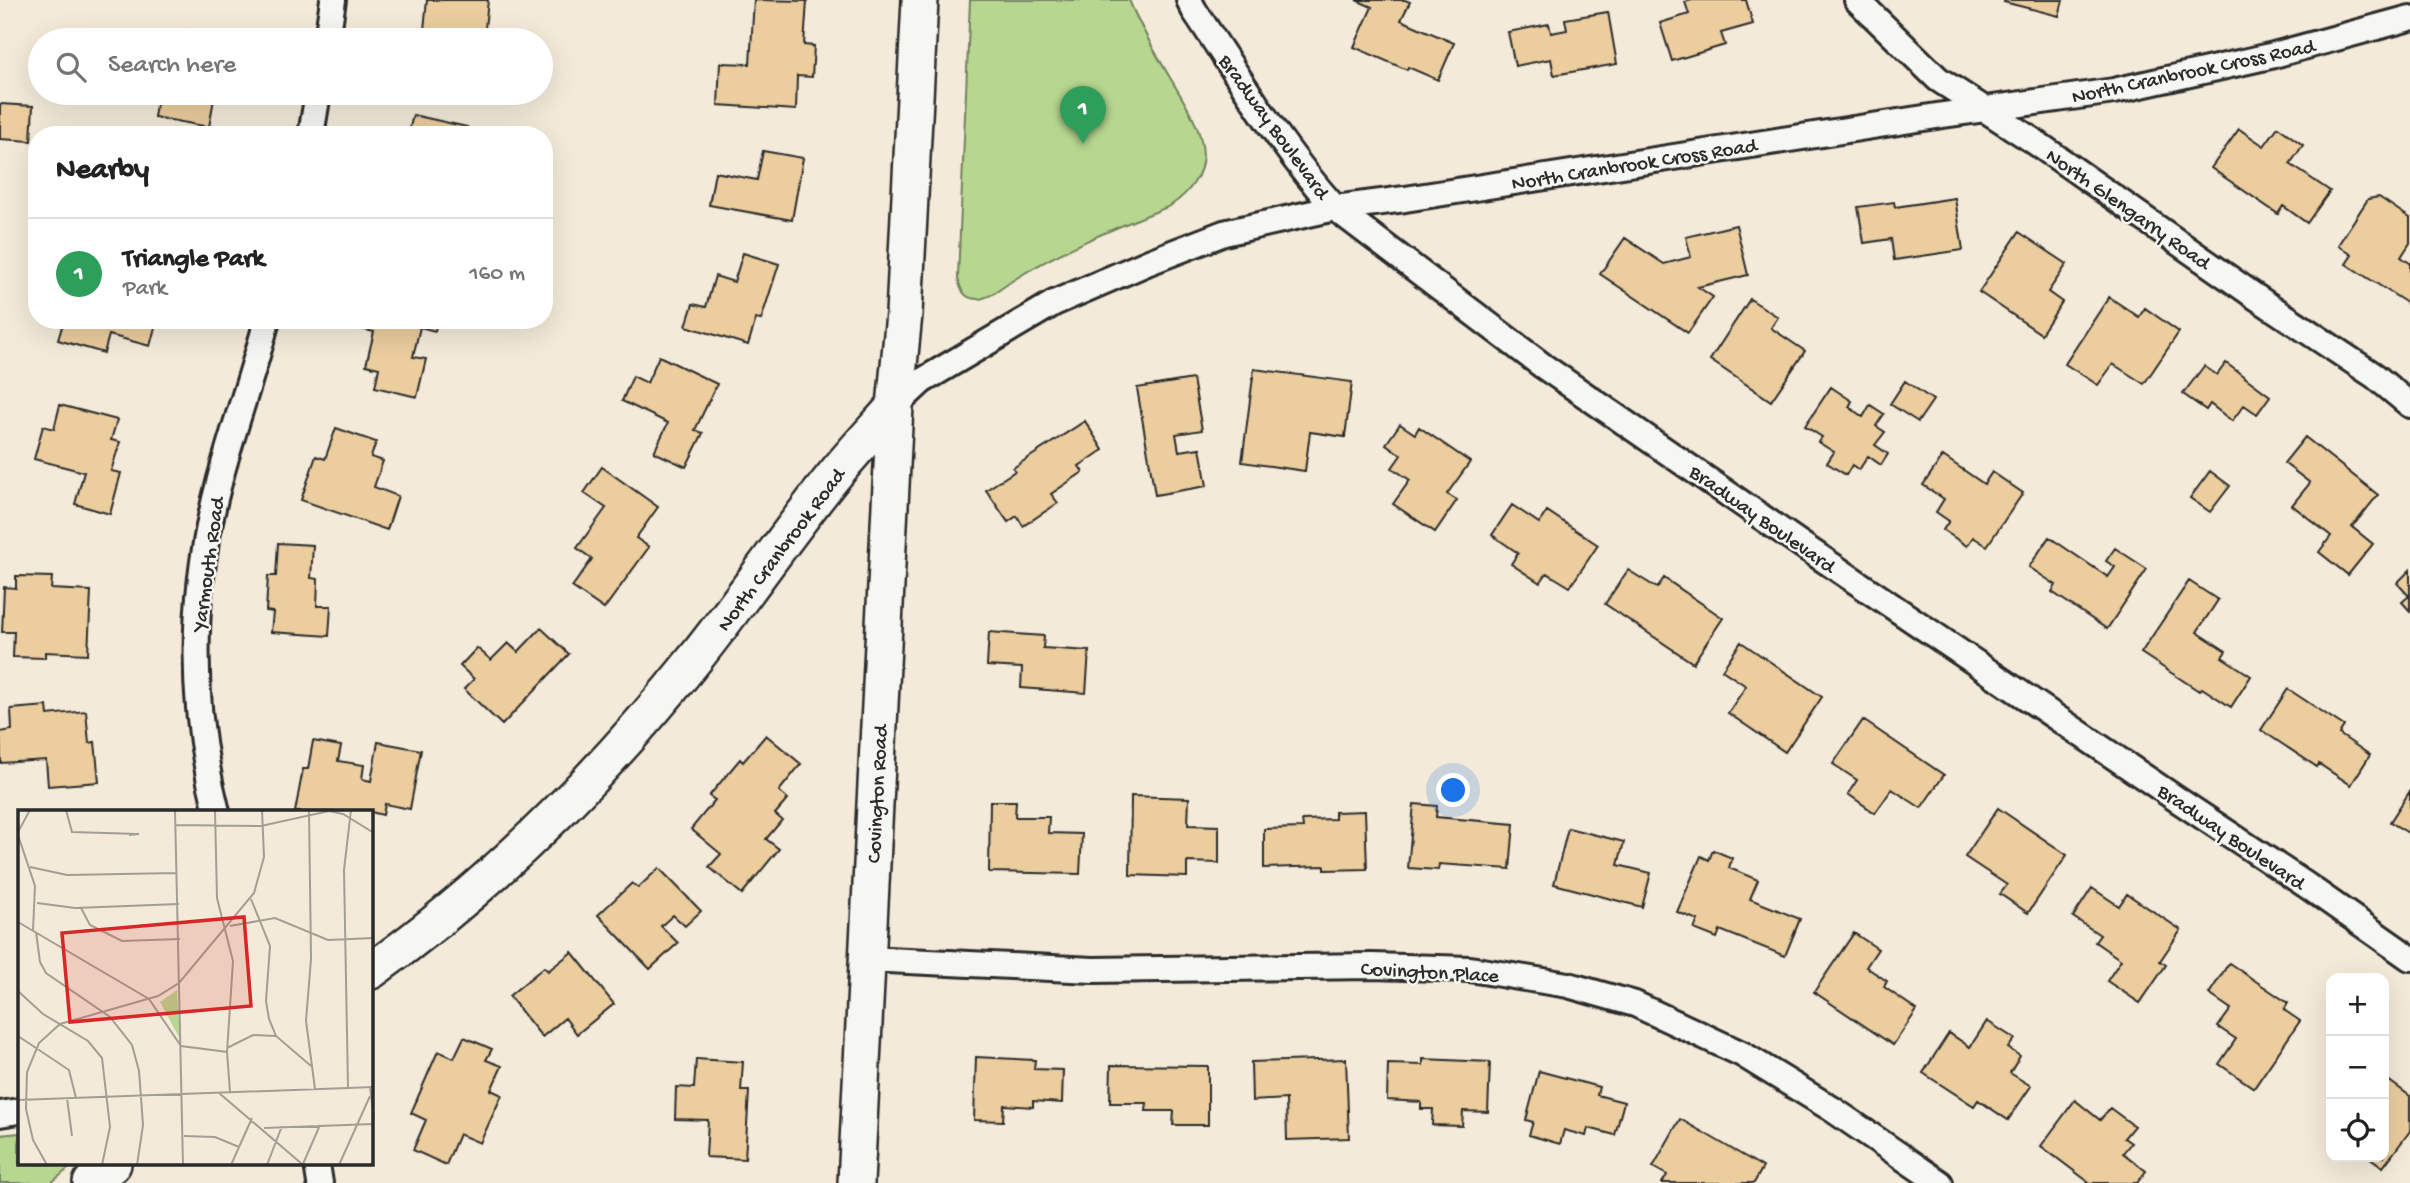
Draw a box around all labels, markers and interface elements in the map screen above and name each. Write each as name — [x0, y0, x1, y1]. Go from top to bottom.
search box — [28, 28, 553, 105]
street label: North Cranbrook Cross Road — [2070, 35, 2319, 111]
icon: search — [52, 48, 90, 86]
street label: Bradway Boulevard — [1211, 50, 1334, 207]
text: Search here — [108, 51, 236, 82]
pin: 1 — [1060, 86, 1106, 144]
street label: North Cranbrook Cross Road — [1510, 134, 1761, 198]
street label: North Glengarry Road — [2040, 145, 2215, 278]
text: Nearby — [56, 154, 149, 189]
text: Triangle Park — [123, 245, 264, 276]
text: 1 — [74, 261, 84, 288]
text: 160 m — [469, 261, 525, 288]
text: Park — [123, 276, 167, 303]
street label: Bradway Boulevard — [1682, 460, 1840, 582]
street label: North Cranbrook Road — [713, 463, 853, 638]
street label: Yarmouth Road — [188, 494, 232, 635]
street label: Covington Road — [863, 723, 896, 864]
your location — [1436, 773, 1470, 807]
street label: Bradway Boulevard — [2151, 780, 2310, 899]
inset map — [18, 810, 373, 1166]
street label: Covington Place — [1360, 958, 1501, 991]
map controls — [2326, 973, 2389, 1162]
button: + — [2326, 973, 2389, 1036]
button: − — [2326, 1036, 2389, 1099]
button: locate — [2326, 1099, 2389, 1162]

